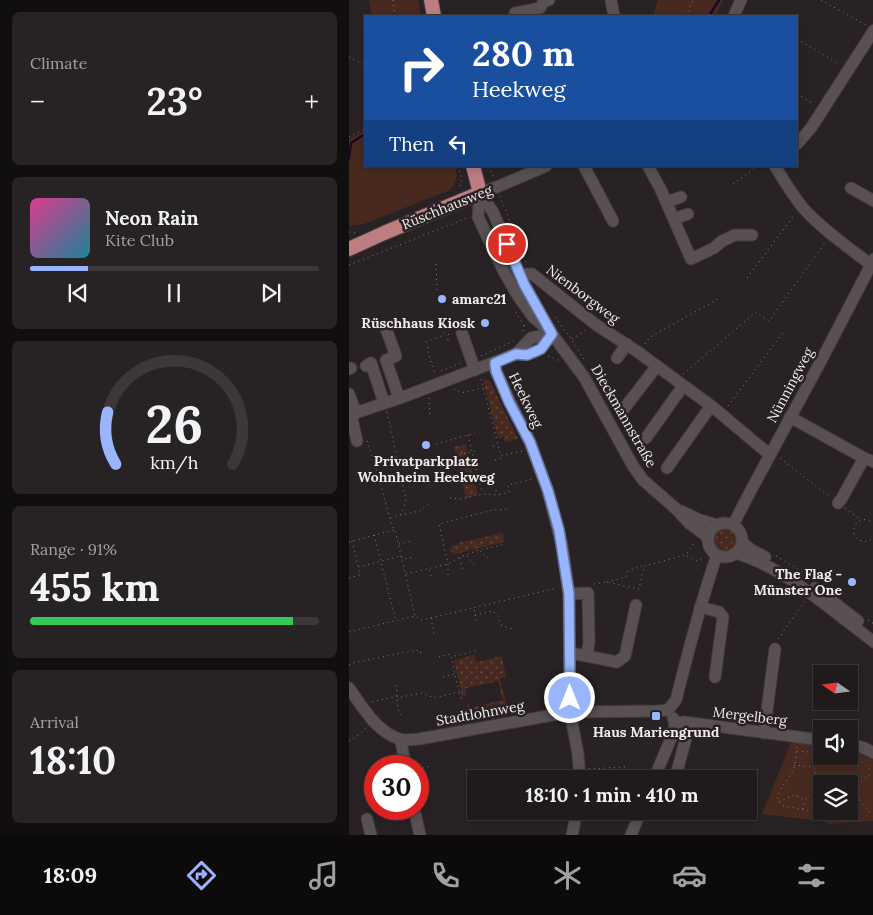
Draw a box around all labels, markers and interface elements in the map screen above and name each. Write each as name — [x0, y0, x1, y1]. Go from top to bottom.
text: 280 m — [472, 31, 574, 76]
icon: right — [389, 35, 454, 100]
text: Climate — [30, 53, 87, 73]
text: Heekweg — [472, 75, 566, 103]
text: 23° — [146, 77, 203, 125]
text: − — [30, 84, 45, 120]
text: + — [304, 84, 319, 120]
icon: left — [444, 130, 472, 158]
text: Then — [389, 132, 434, 156]
street label: Rüschhausweg — [399, 181, 495, 233]
text: Neon Rain — [105, 206, 199, 230]
pin — [486, 223, 528, 265]
text: Kite Club — [105, 230, 174, 250]
icon: arrive — [493, 230, 521, 258]
street label: Nienborgweg — [543, 261, 623, 328]
icon: previous — [64, 279, 92, 307]
icon: pause — [160, 279, 188, 307]
icon: next — [257, 279, 285, 307]
place label: amarc21 — [452, 290, 507, 308]
marker: amarc21 — [436, 293, 448, 305]
place label: Rüschhaus Kiosk — [361, 314, 476, 332]
marker: Rüschhaus Kiosk — [479, 317, 491, 329]
street label: Nünningweg — [763, 344, 817, 426]
street label: Dieckmannstraße — [587, 361, 661, 471]
street label: Heekweg — [505, 369, 547, 431]
text: 26 — [146, 391, 203, 457]
marker: Privatparkplatz Wohnheim Heekweg — [420, 439, 432, 451]
text: km/h — [150, 451, 199, 474]
place label: Privatparkplatz Wohnheim Heekweg — [358, 452, 496, 486]
text: Range · 91% — [30, 539, 117, 559]
text: 455 km — [30, 563, 159, 611]
place label: The Flag - Münster One — [753, 565, 842, 599]
marker: The Flag - Münster One — [846, 576, 858, 588]
north arrow — [813, 665, 858, 710]
map controls — [813, 665, 858, 820]
position arrow — [543, 671, 595, 723]
street label: Stadtlohnweg — [434, 696, 526, 730]
street label: Mergelberg — [712, 703, 789, 730]
marker: Haus Mariengrund — [650, 710, 662, 722]
text: Arrival — [30, 712, 79, 732]
button: sound — [813, 720, 858, 765]
place label: Haus Mariengrund — [593, 723, 719, 741]
text: 18:10 — [30, 736, 116, 784]
speed limit sign: 30 — [364, 755, 429, 820]
button: layers — [813, 775, 858, 820]
text: 18:10 · 1 min · 410 m — [526, 783, 698, 807]
icon: directions — [184, 858, 219, 893]
icon: music — [306, 858, 341, 893]
icon: phone — [428, 858, 463, 893]
icon: climate — [550, 858, 585, 893]
icon: car — [672, 858, 707, 893]
icon: filters — [794, 858, 829, 893]
text: 18:09 — [44, 861, 97, 889]

